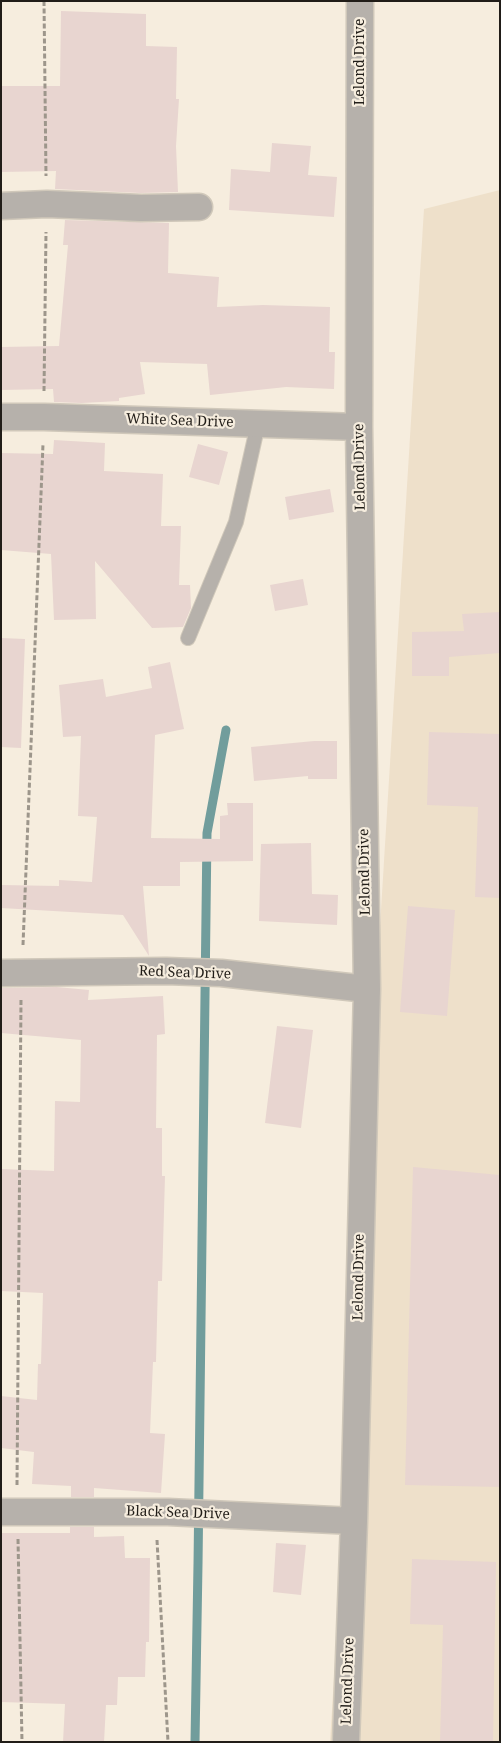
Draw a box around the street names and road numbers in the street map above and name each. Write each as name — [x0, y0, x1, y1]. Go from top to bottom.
street label: Lelond Drive — [352, 19, 368, 105]
street label: White Sea Drive — [126, 411, 234, 431]
street label: Lelond Drive — [351, 423, 369, 511]
street label: Lelond Drive — [356, 828, 374, 916]
street label: Red Sea Drive — [139, 963, 231, 983]
street label: Lelond Drive — [350, 1233, 368, 1321]
street label: Black Sea Drive — [126, 1503, 230, 1523]
street label: Lelond Drive — [338, 1637, 358, 1725]

